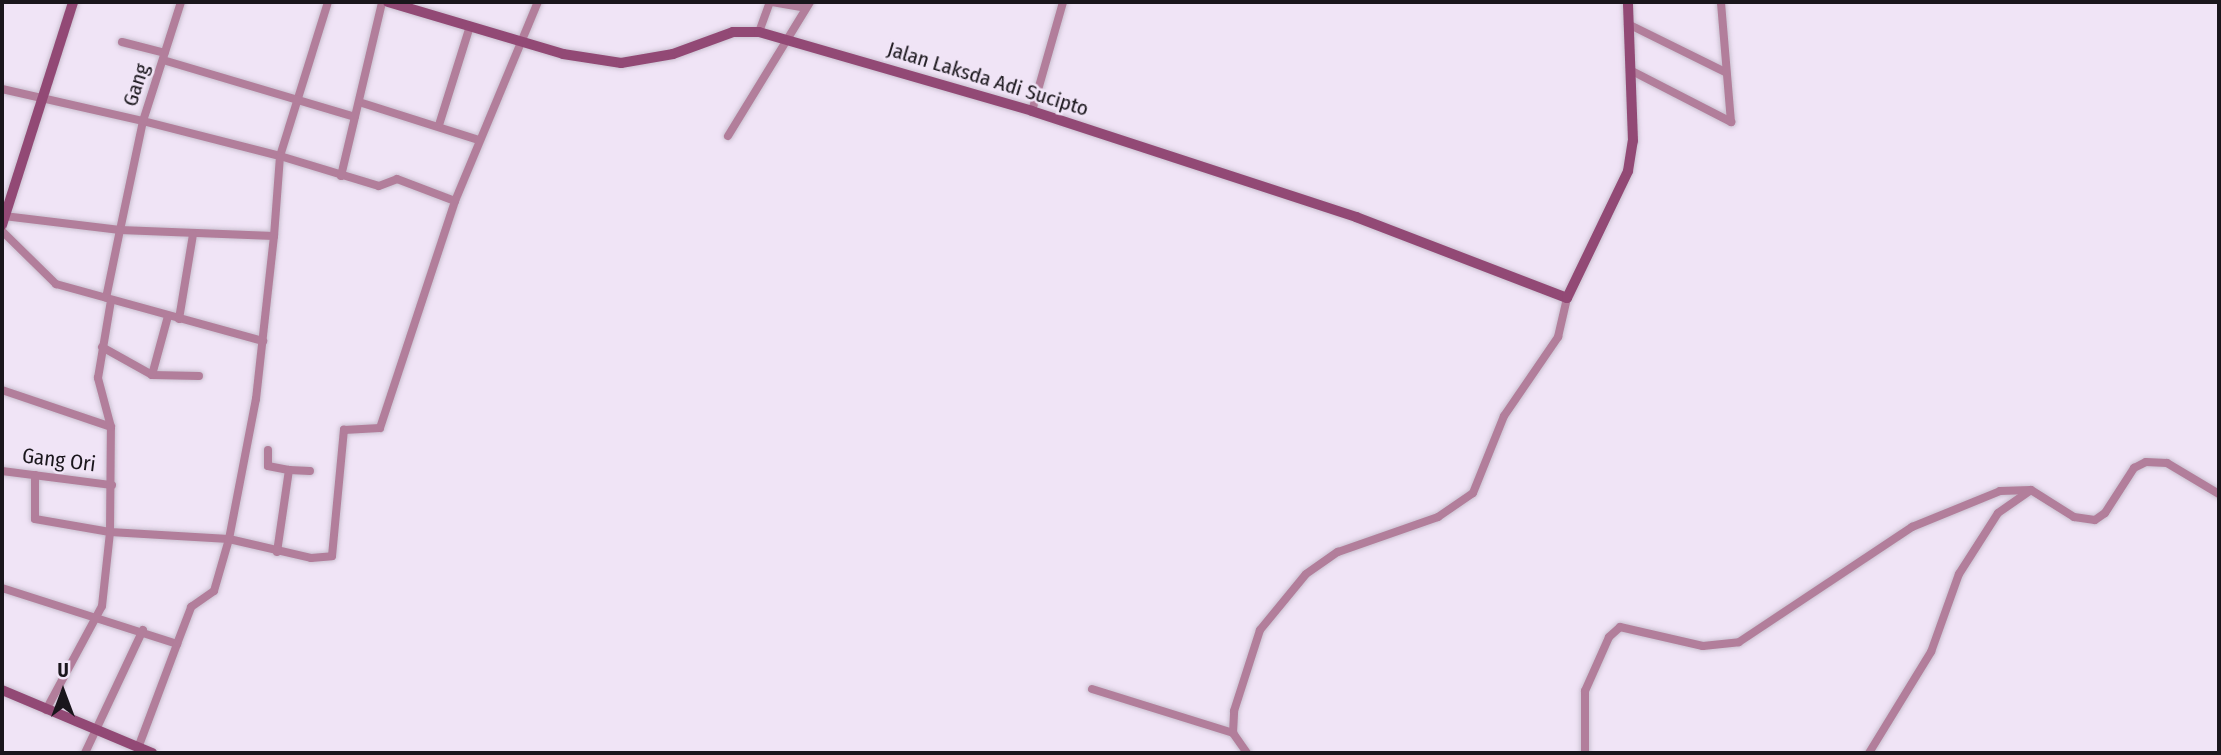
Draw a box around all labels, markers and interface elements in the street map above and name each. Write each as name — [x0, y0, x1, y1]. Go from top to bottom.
street label: Jalan Laksda Adi Sucipto — [884, 36, 1092, 122]
street label: Gang — [117, 61, 155, 109]
street label: Gang Ori — [21, 443, 97, 477]
north arrow — [28, 657, 98, 727]
text: U — [57, 659, 69, 682]

